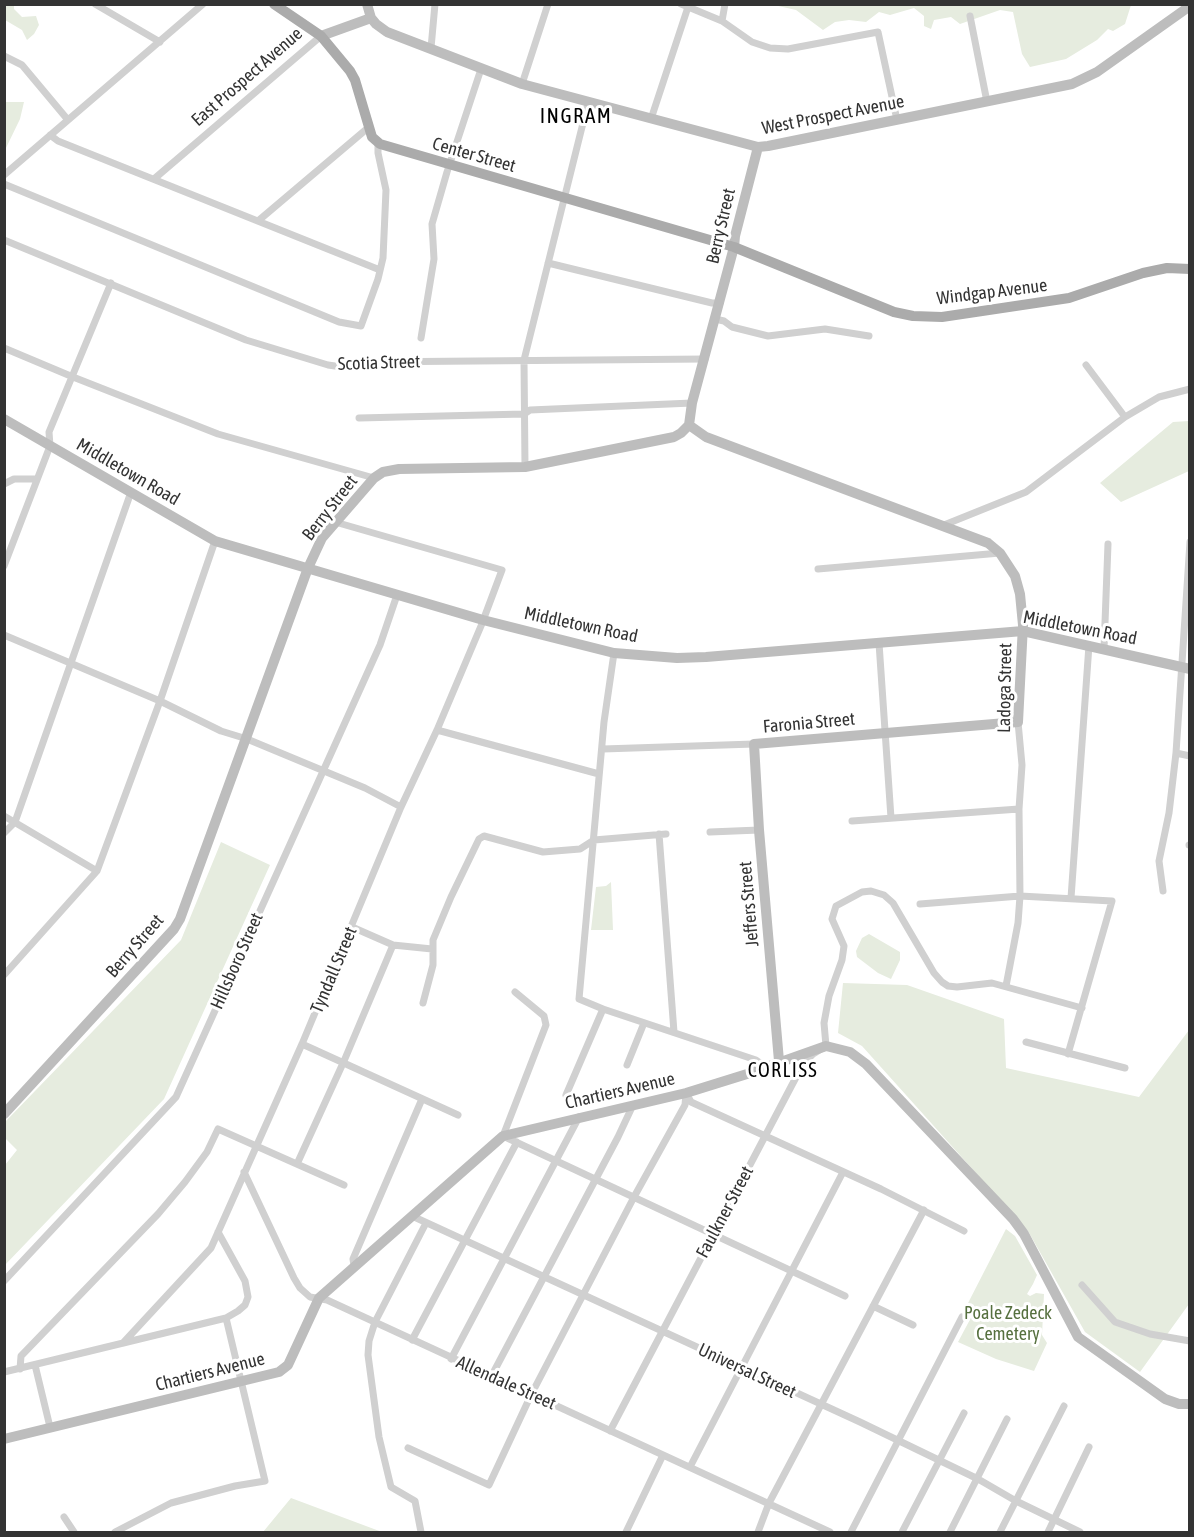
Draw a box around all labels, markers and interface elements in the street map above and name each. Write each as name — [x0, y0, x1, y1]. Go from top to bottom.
street label: East Prospect Avenue — [187, 23, 307, 131]
street label: West Prospect Avenue — [760, 91, 906, 139]
district label: INGRAM — [540, 103, 612, 129]
street label: Center Street — [430, 133, 518, 177]
street label: Berry Street — [702, 186, 740, 266]
street label: Windgap Avenue — [936, 275, 1048, 309]
street label: Scotia Street — [337, 351, 421, 375]
street label: Middletown Road — [73, 434, 183, 510]
street label: Berry Street — [298, 471, 362, 545]
street label: Middletown Road — [522, 602, 640, 648]
street label: Middletown Road — [1021, 606, 1139, 650]
street label: Ladoga Street — [993, 643, 1017, 733]
street label: Faronia Street — [762, 708, 856, 738]
street label: Jeffers Street — [735, 860, 763, 948]
street label: Hillsboro Street — [206, 909, 268, 1013]
street label: Berry Street — [102, 910, 168, 982]
street label: Tyndall Street — [306, 924, 362, 1016]
district label: CORLISS — [748, 1059, 818, 1083]
street label: Chartiers Avenue — [563, 1068, 677, 1114]
street label: Faulkner Street — [692, 1162, 758, 1262]
park label: Poale Zedeck Cemetery — [964, 1302, 1052, 1344]
street label: Universal Street — [695, 1339, 799, 1403]
street label: Chartiers Avenue — [153, 1348, 267, 1396]
street label: Allendale Street — [453, 1351, 559, 1415]

